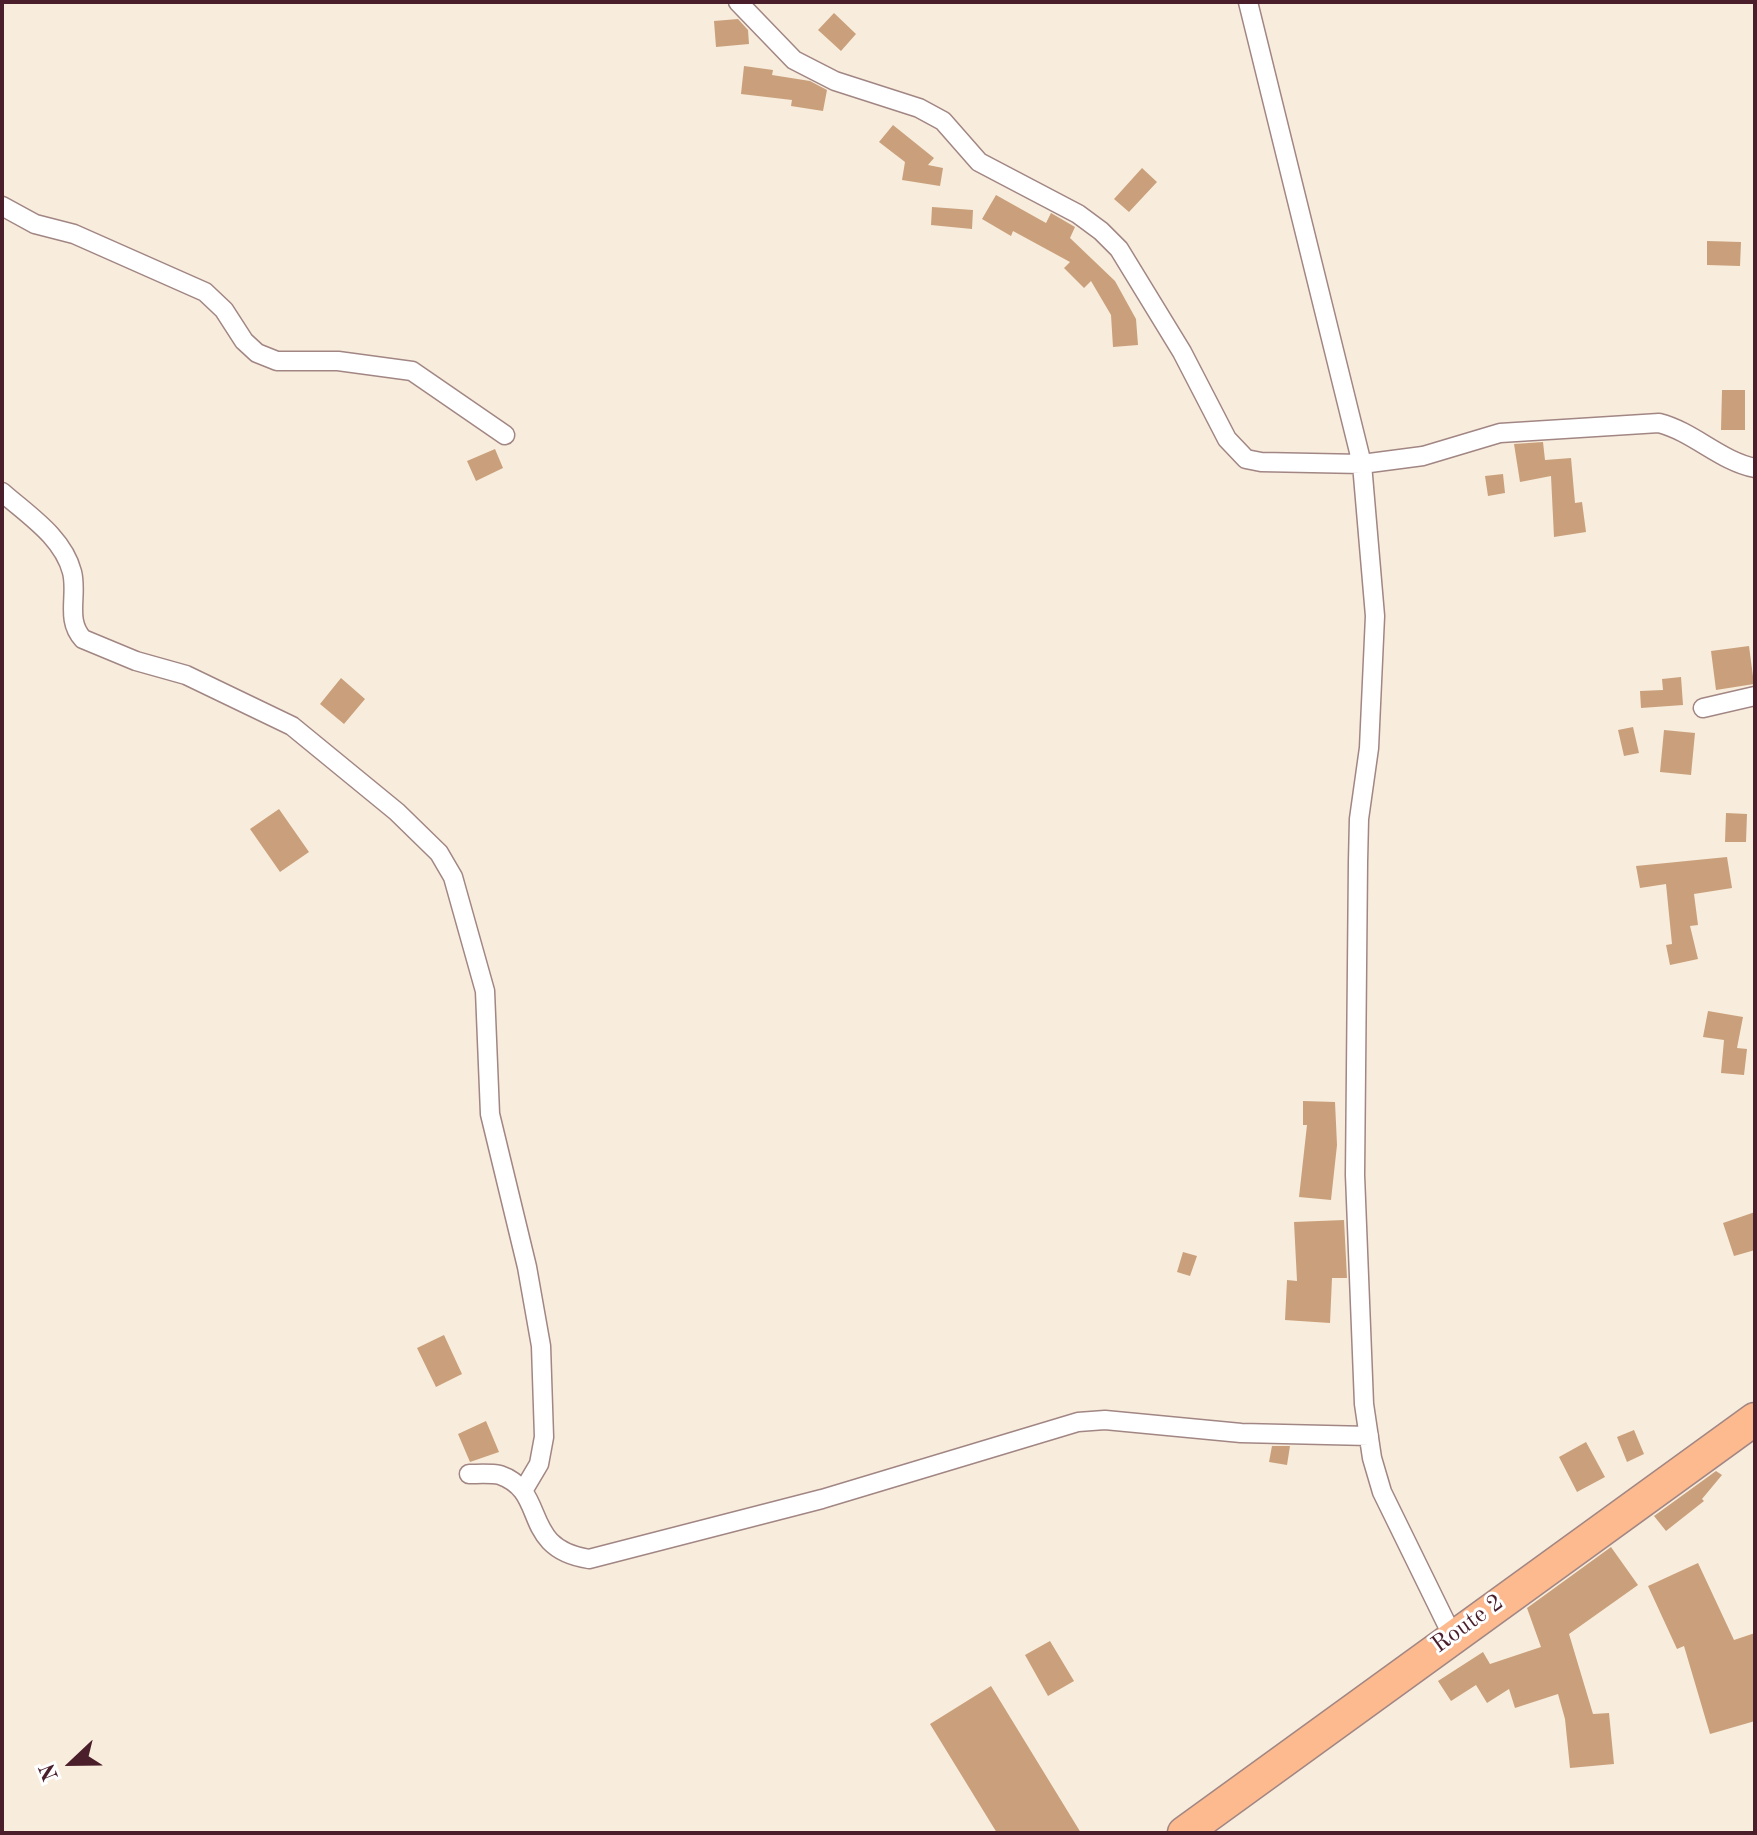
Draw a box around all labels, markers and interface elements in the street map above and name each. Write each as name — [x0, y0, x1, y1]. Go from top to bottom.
street label: Route 2 — [1426, 1588, 1510, 1660]
north arrow — [32, 1723, 112, 1803]
text: N — [36, 1760, 63, 1784]

